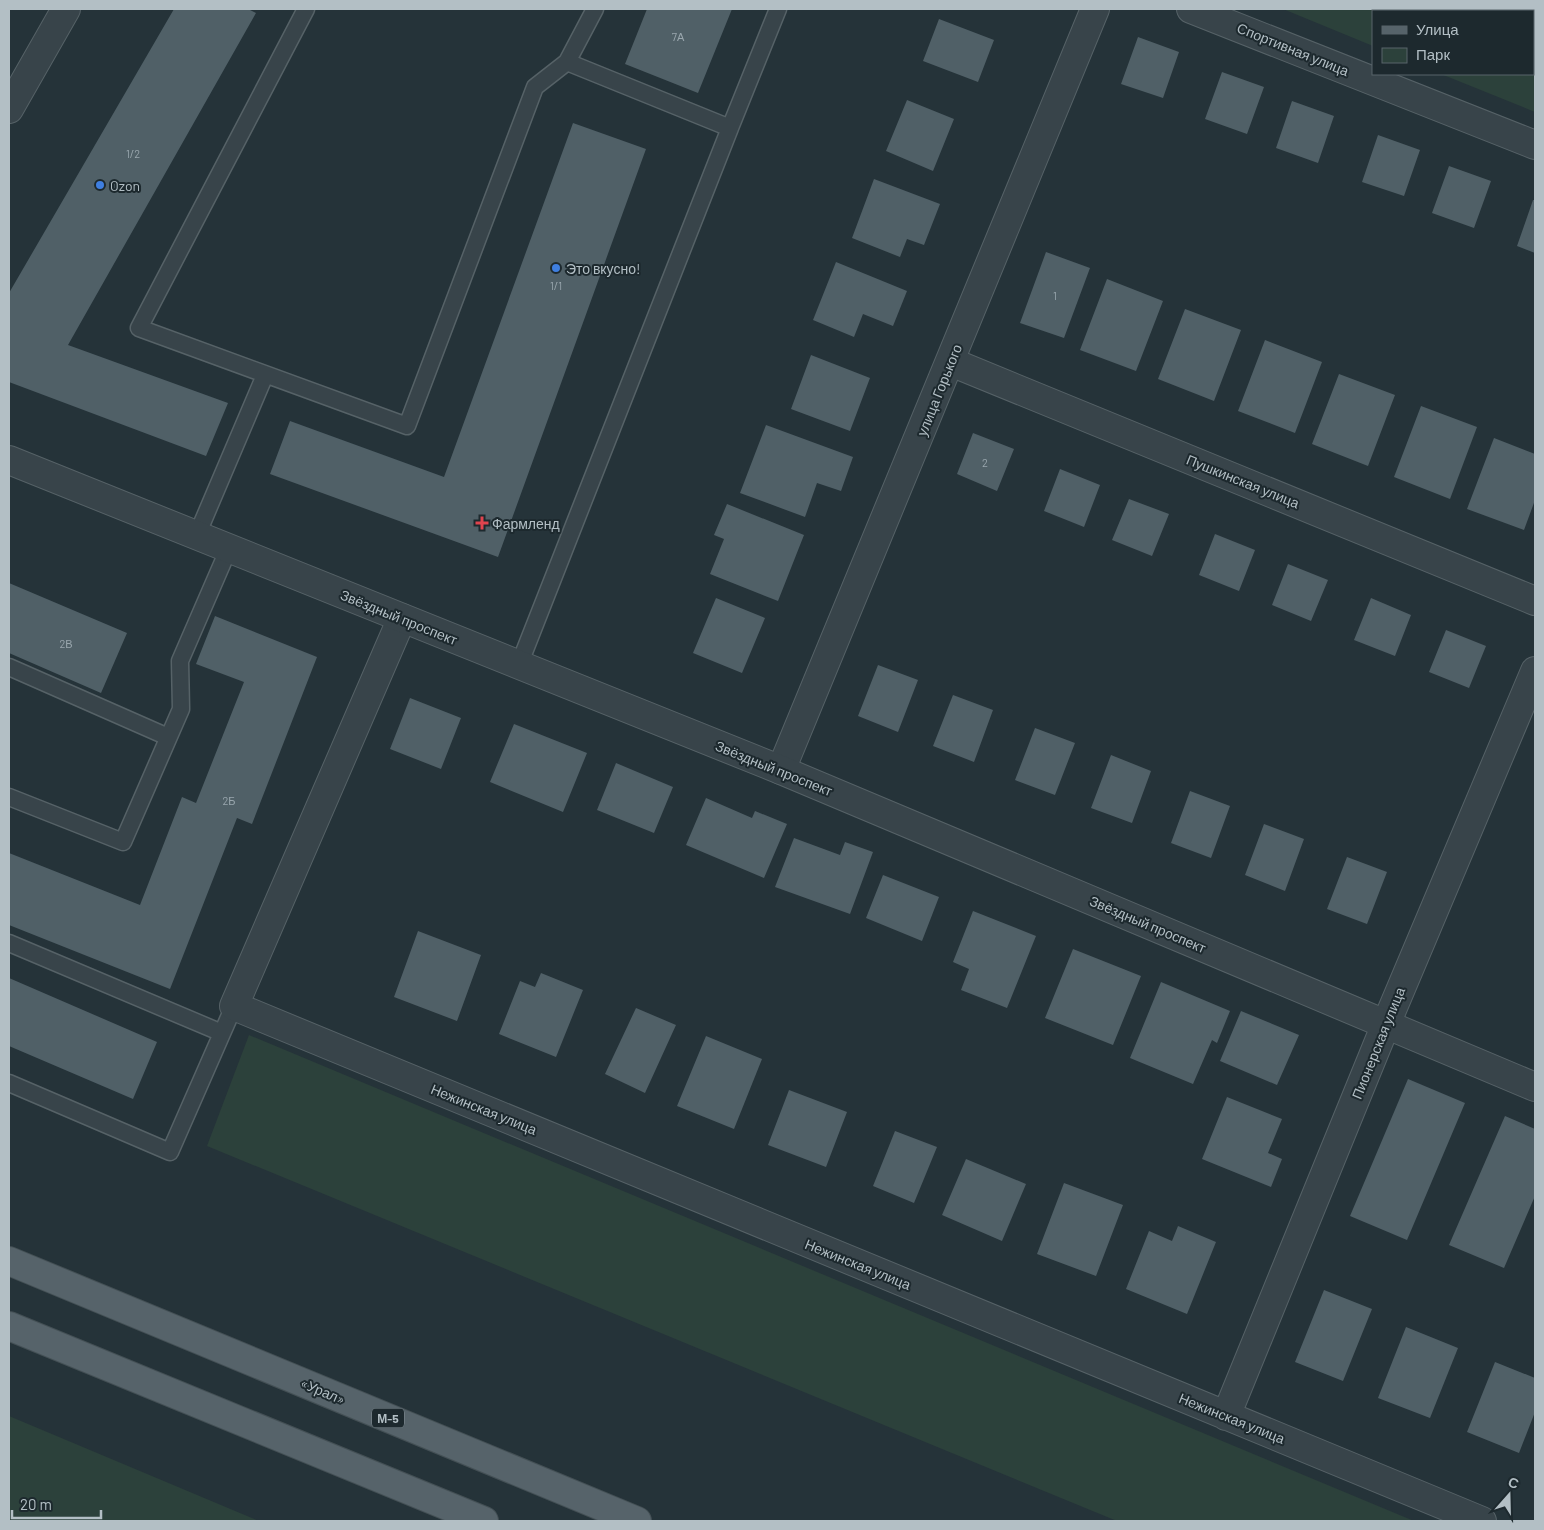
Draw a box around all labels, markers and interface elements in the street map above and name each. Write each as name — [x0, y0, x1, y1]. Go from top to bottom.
legend — [1372, 10, 1534, 75]
street label: Спортивная улица — [1235, 19, 1352, 79]
text: Улица — [1416, 20, 1459, 38]
house number: 7А — [672, 30, 685, 43]
text: Парк — [1416, 45, 1450, 63]
house number: 1/2 — [126, 147, 140, 160]
place label: Ozon — [110, 177, 140, 194]
marker: Ozon — [94, 179, 106, 191]
place label: Это вкусно! — [566, 260, 640, 277]
marker: Это вкусно! — [550, 262, 562, 274]
house number: 1/1 — [550, 279, 562, 292]
house number: 1 — [1053, 289, 1057, 302]
street label: улица Горького — [913, 341, 965, 438]
street label: Пушкинская улица — [1184, 451, 1302, 511]
house number: 2 — [982, 456, 988, 469]
place label: Фармленд — [492, 515, 560, 532]
marker: Фармленд — [476, 517, 488, 529]
street label: Звёздный проспект — [338, 586, 460, 648]
house number: 2В — [59, 637, 73, 650]
street label: Звёздный проспект — [713, 737, 835, 799]
house number: 2Б — [222, 794, 236, 807]
street label: Звёздный проспект — [1087, 892, 1209, 956]
street label: Пионерская улица — [1348, 984, 1408, 1101]
street label: Нежинская улица — [429, 1080, 540, 1138]
street label: Нежинская улица — [803, 1235, 914, 1293]
street label: «Урал» — [298, 1374, 348, 1408]
street label: Нежинская улица — [1177, 1389, 1288, 1447]
road number: М-5 — [372, 1409, 404, 1428]
north arrow — [1484, 1470, 1534, 1520]
text: С — [1506, 1473, 1521, 1492]
scale bar — [12, 1488, 101, 1520]
text: 20 m — [20, 1495, 52, 1513]

